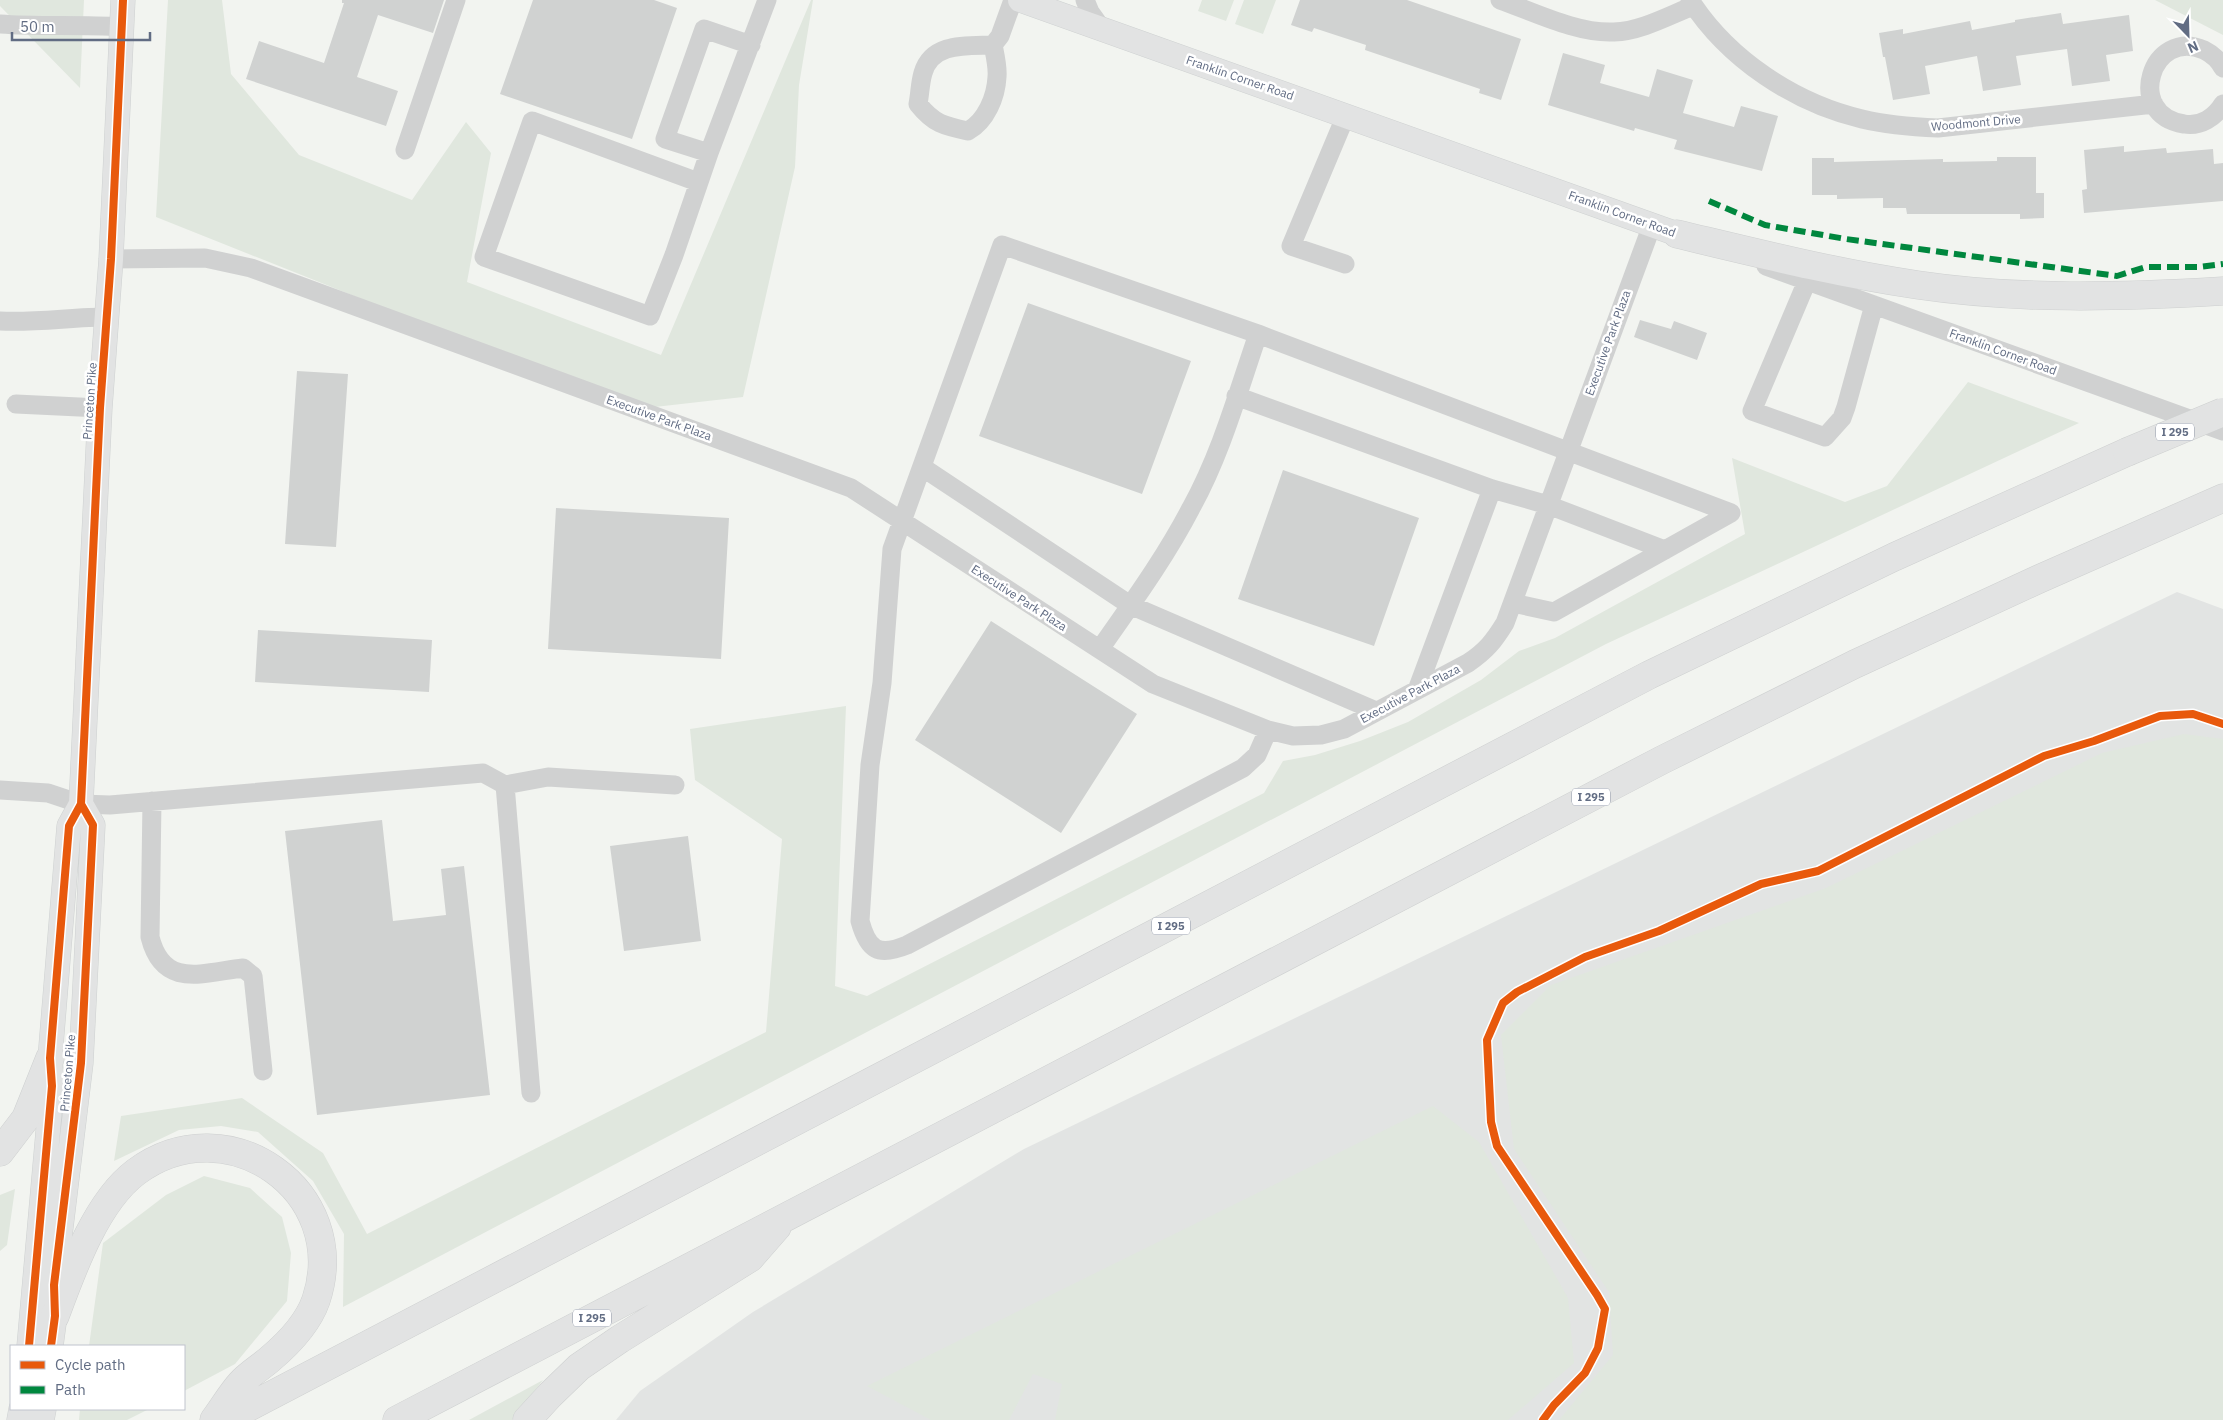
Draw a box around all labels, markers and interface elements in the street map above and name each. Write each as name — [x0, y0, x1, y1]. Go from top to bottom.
scale bar — [12, 10, 150, 42]
north arrow — [2163, 10, 2213, 60]
text: 50 m — [20, 17, 55, 36]
text: N — [2185, 37, 2201, 57]
street label: Franklin Corner Road — [1184, 52, 1296, 103]
street label: Woodmont Drive — [1931, 111, 2022, 134]
street label: Franklin Corner Road — [1566, 187, 1678, 240]
street label: Executive Park Plaza — [1582, 288, 1634, 397]
street label: Franklin Corner Road — [1947, 325, 2059, 378]
street label: Princeton Pike — [79, 361, 100, 440]
street label: Executive Park Plaza — [605, 392, 714, 444]
road number: I 295 — [2156, 424, 2194, 441]
street label: Executive Park Plaza — [969, 561, 1070, 634]
street label: Executive Park Plaza — [1357, 661, 1463, 726]
road number: I 295 — [1572, 789, 1610, 806]
road number: I 295 — [1152, 918, 1190, 934]
street label: Princeton Pike — [57, 1033, 78, 1112]
road number: I 295 — [573, 1310, 611, 1326]
legend — [10, 1345, 185, 1410]
text: Cycle path — [55, 1355, 126, 1374]
text: Path — [55, 1380, 86, 1399]

